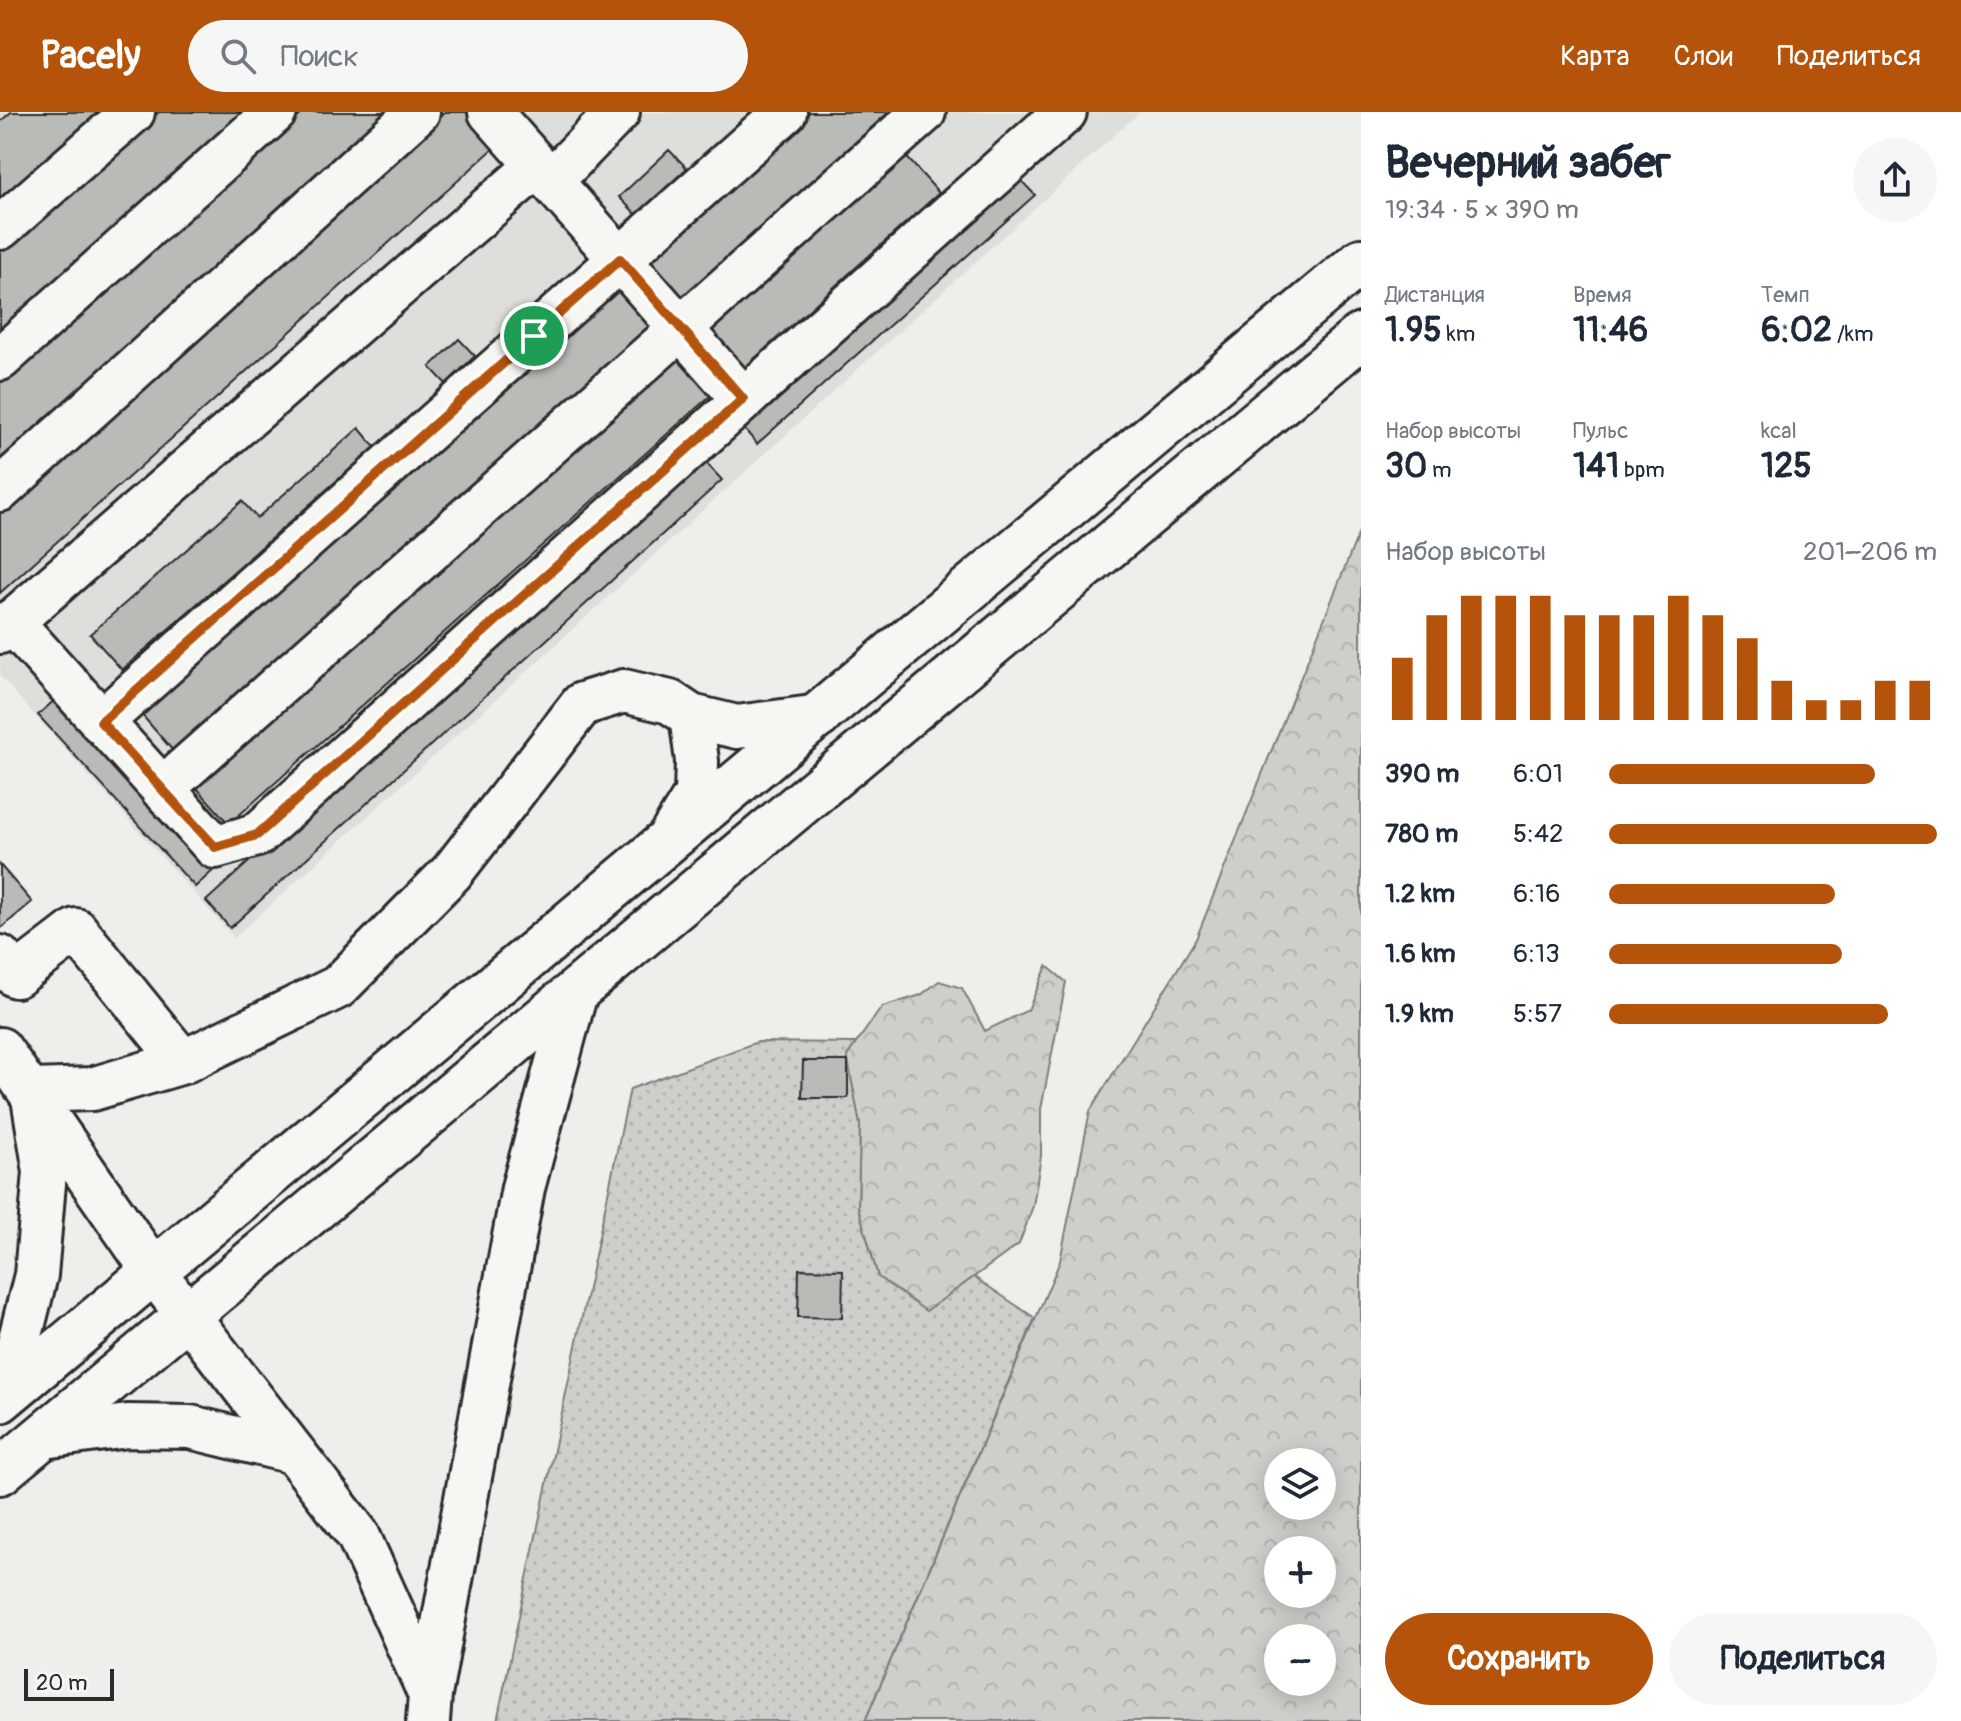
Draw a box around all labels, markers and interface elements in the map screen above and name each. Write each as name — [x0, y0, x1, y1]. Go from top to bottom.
search box — [188, 20, 748, 92]
text: Pacely — [40, 32, 140, 80]
icon: search — [216, 34, 260, 78]
text: Поиск — [280, 38, 359, 75]
text: Карта — [1560, 39, 1630, 74]
text: Слои — [1674, 39, 1733, 74]
text: Поделиться — [1777, 39, 1921, 74]
text: Вечерний забег — [1385, 136, 1671, 191]
button: share — [1853, 138, 1937, 222]
text: 19:34 · 5 × 390 m — [1385, 194, 1579, 226]
text: Дистанция — [1385, 281, 1485, 309]
text: Время — [1573, 281, 1632, 309]
text: Темп — [1761, 281, 1810, 309]
pin — [500, 302, 568, 370]
text: 1.95 — [1385, 309, 1442, 352]
text: 11:46 — [1573, 309, 1648, 352]
text: 6:02 — [1761, 309, 1832, 352]
icon: arrive — [512, 314, 556, 358]
text: km — [1442, 320, 1475, 348]
text: /km — [1832, 320, 1874, 348]
text: Набор высоты — [1385, 417, 1521, 445]
text: Пульс — [1573, 417, 1628, 445]
text: kcal — [1761, 417, 1797, 445]
text: 30 — [1385, 445, 1427, 488]
text: 141 — [1573, 445, 1619, 488]
text: 125 — [1761, 445, 1812, 488]
text: m — [1427, 456, 1452, 484]
text: bpm — [1619, 456, 1665, 484]
text: Набор высоты — [1385, 536, 1546, 568]
text: 201–206 m — [1803, 536, 1937, 568]
text: 390 m — [1385, 758, 1459, 790]
text: 6:01 — [1513, 758, 1563, 790]
text: 780 m — [1385, 818, 1458, 850]
text: 5:42 — [1513, 818, 1564, 850]
text: 1.2 km — [1385, 878, 1455, 910]
text: 6:16 — [1513, 878, 1560, 910]
text: 1.6 km — [1385, 938, 1456, 970]
text: 6:13 — [1513, 938, 1560, 970]
text: 1.9 km — [1385, 998, 1454, 1030]
text: 5:57 — [1513, 998, 1562, 1030]
map controls — [1264, 1448, 1336, 1696]
button: layers — [1264, 1448, 1336, 1520]
button: + — [1264, 1536, 1336, 1608]
button: Сохранить — [1385, 1613, 1653, 1705]
button: Поделиться — [1669, 1613, 1937, 1705]
button: − — [1264, 1624, 1336, 1696]
scale bar — [24, 1665, 114, 1701]
text: 20 m — [36, 1669, 88, 1697]

